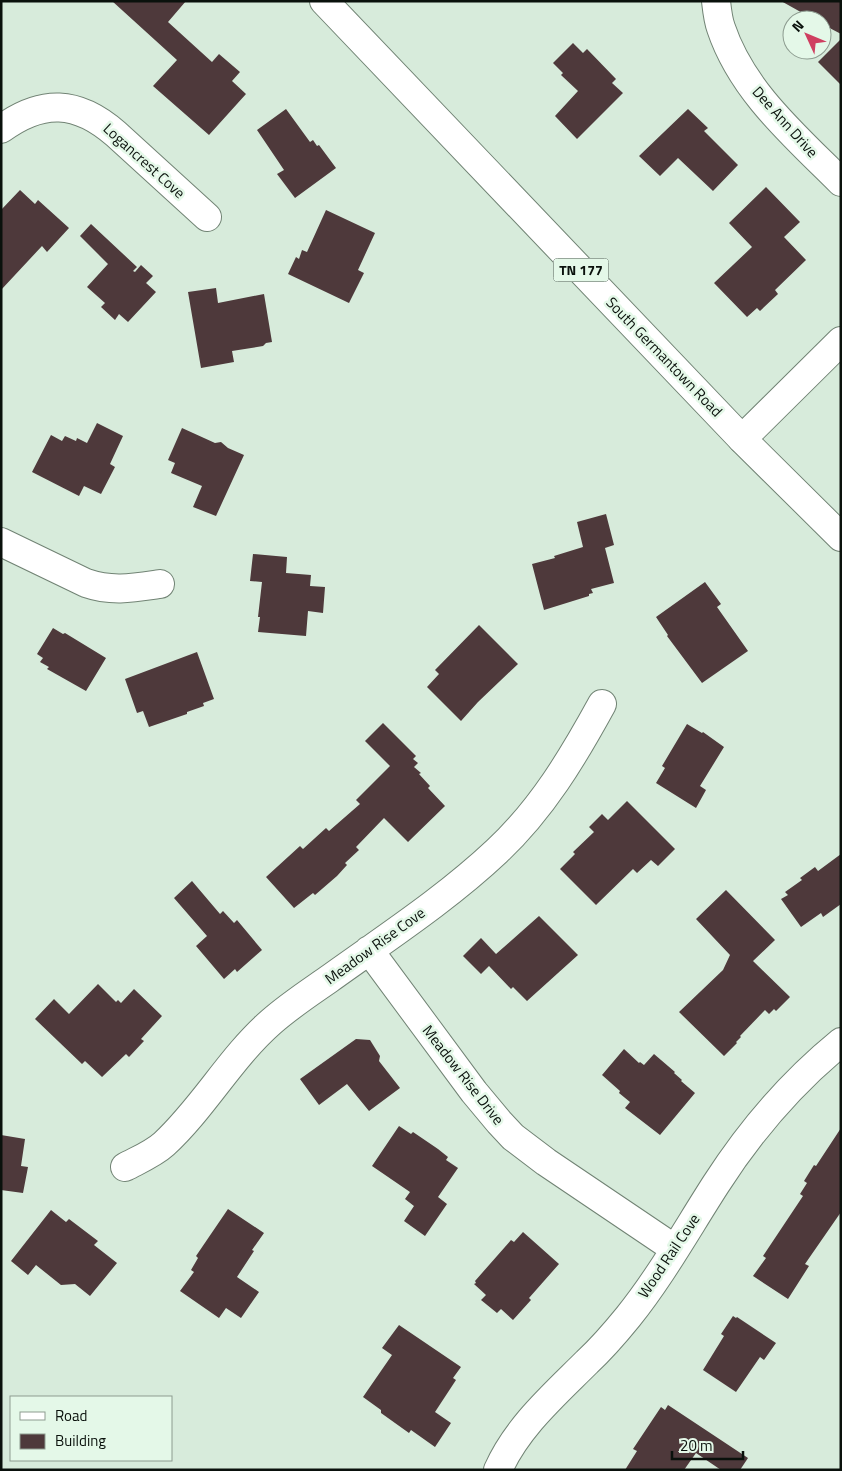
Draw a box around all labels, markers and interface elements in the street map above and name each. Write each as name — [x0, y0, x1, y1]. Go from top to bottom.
north arrow — [782, 10, 832, 60]
text: N — [786, 15, 808, 36]
street label: Dee Ann Drive — [747, 81, 824, 163]
street label: Logancrest Cove — [98, 117, 190, 204]
road number: TN 177 — [554, 258, 608, 282]
street label: South Germantown Road — [601, 291, 728, 422]
street label: Meadow Rise Cove — [320, 901, 430, 990]
street label: Meadow Rise Drive — [417, 1020, 510, 1130]
street label: Wood Rail Cove — [632, 1209, 705, 1302]
legend — [10, 1396, 172, 1461]
text: Road — [55, 1404, 87, 1427]
scale bar — [672, 1428, 743, 1460]
text: Building — [55, 1429, 106, 1452]
text: 20 m — [680, 1434, 713, 1457]

